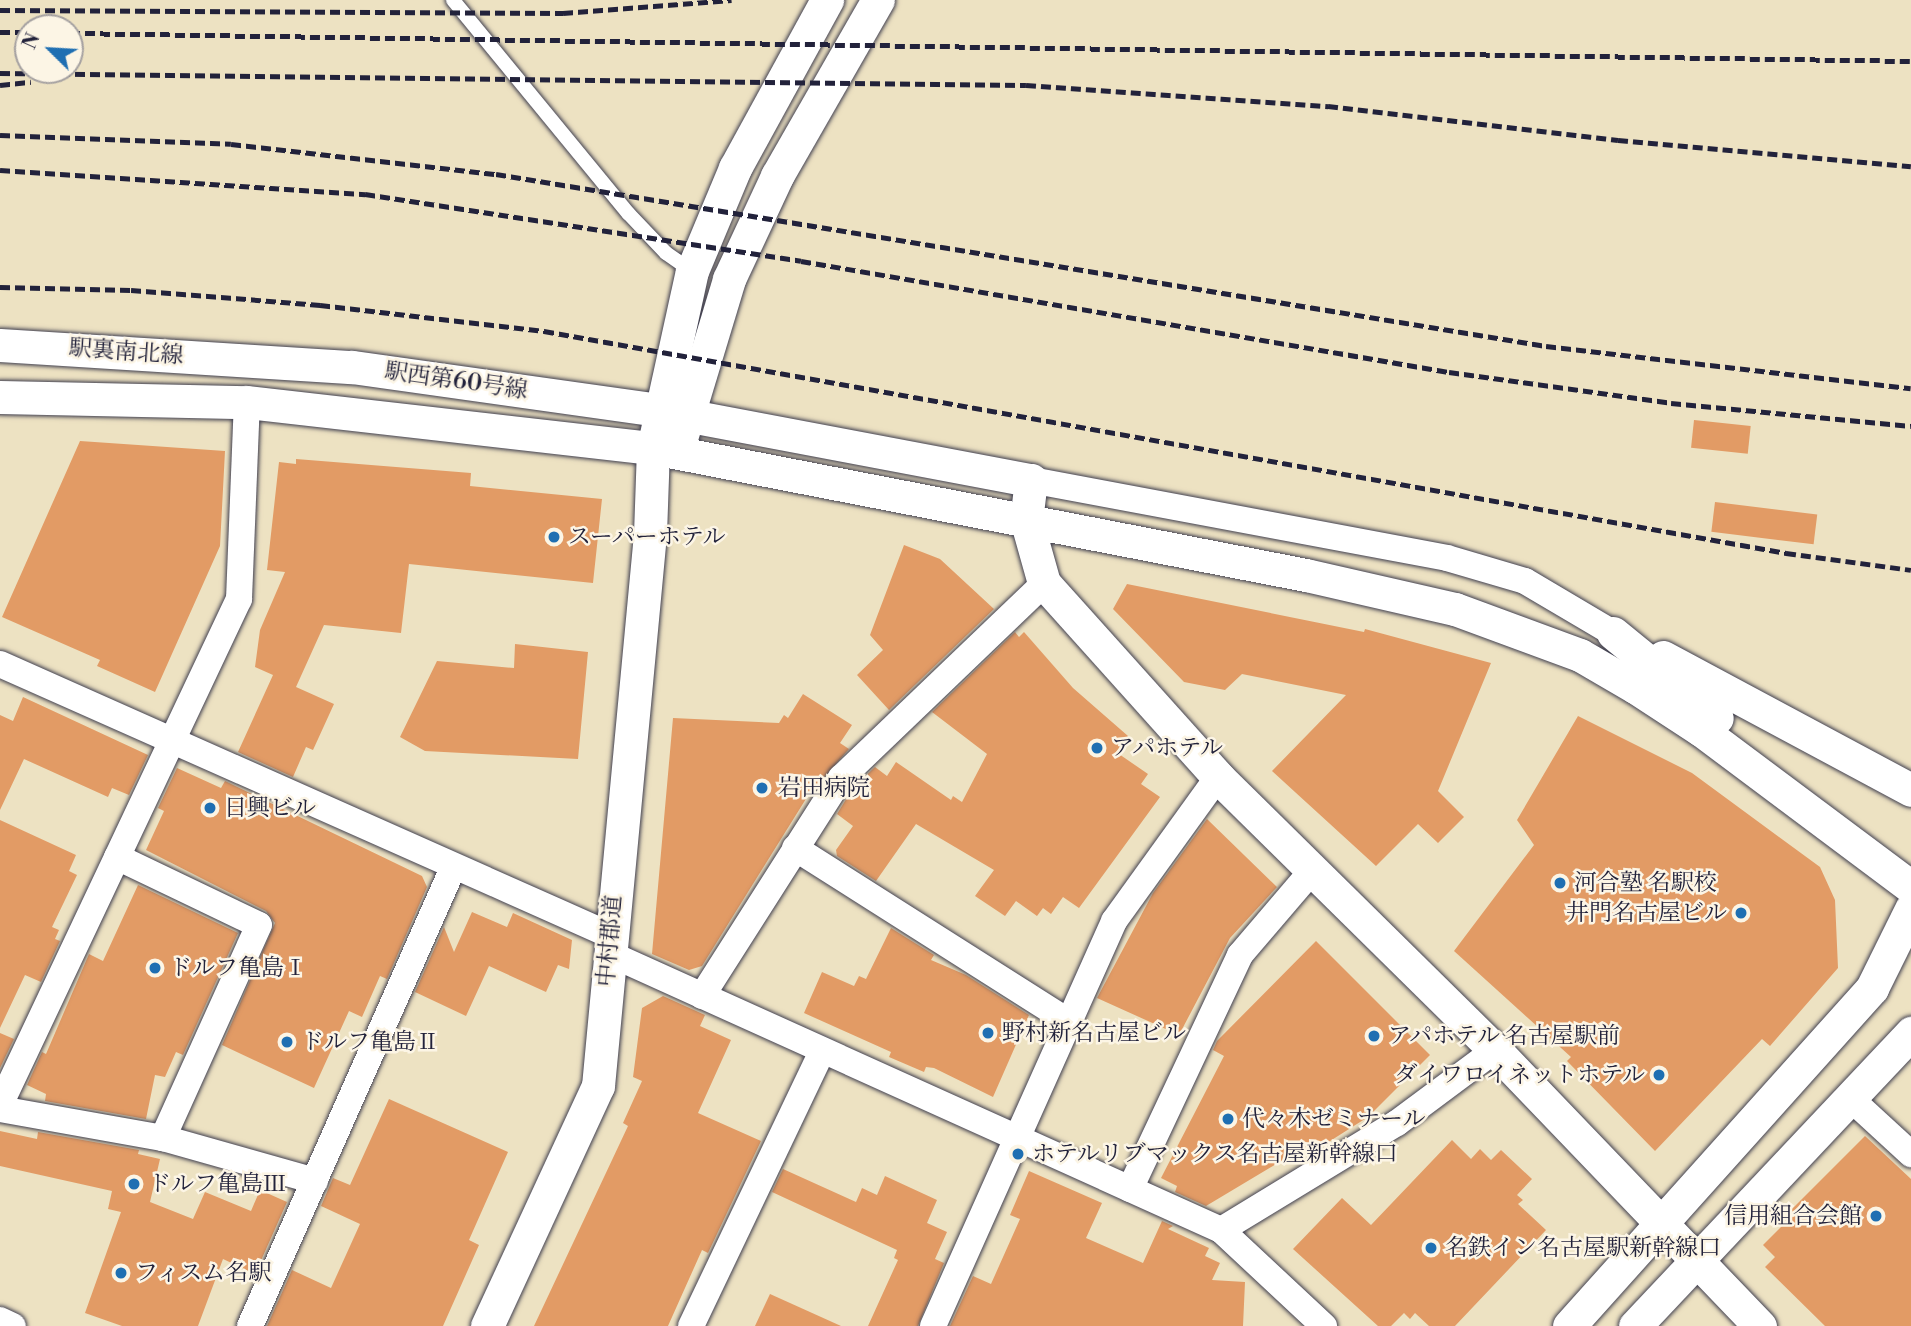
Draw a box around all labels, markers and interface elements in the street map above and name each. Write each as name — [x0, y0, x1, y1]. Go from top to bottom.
north arrow — [14, 14, 84, 84]
text: N — [18, 30, 46, 53]
street label: 駅裏南北線 — [68, 334, 184, 370]
street label: 駅西第60号線 — [383, 357, 529, 405]
place label: スーパーホテル — [568, 523, 728, 551]
marker: スーパーホテル — [546, 529, 562, 545]
place label: アパホテル — [1111, 734, 1226, 762]
marker: アパホテル — [1089, 740, 1105, 756]
place label: 岩田病院 — [778, 774, 870, 802]
marker: 岩田病院 — [752, 778, 772, 798]
place label: 日興ビル — [224, 794, 316, 822]
marker: 日興ビル — [202, 800, 218, 816]
place label: 河合塾 名駅校 — [1574, 869, 1717, 897]
marker: 河合塾 名駅校 — [1552, 875, 1568, 891]
street label: 中村郡道 — [592, 894, 628, 988]
place label: 井門名古屋ビル — [1566, 899, 1727, 927]
marker: 井門名古屋ビル — [1733, 905, 1749, 921]
place label: ドルフ亀島Ⅰ — [169, 954, 307, 982]
marker: ドルフ亀島Ⅰ — [147, 960, 163, 976]
place label: 野村新名古屋ビル — [1002, 1019, 1186, 1047]
place label: アパホテル 名古屋駅前 — [1388, 1022, 1623, 1050]
marker: 野村新名古屋ビル — [980, 1025, 996, 1041]
place label: ドルフ亀島Ⅱ — [301, 1028, 439, 1056]
marker: アパホテル 名古屋駅前 — [1366, 1028, 1382, 1044]
marker: ドルフ亀島Ⅱ — [279, 1034, 295, 1050]
place label: ダイワロイネットホテル — [1392, 1061, 1645, 1089]
marker: ダイワロイネットホテル — [1651, 1067, 1667, 1083]
place label: 代々木ゼミナール — [1242, 1105, 1426, 1133]
marker: 代々木ゼミナール — [1220, 1111, 1236, 1127]
place label: ホテルリブマックス名古屋新幹線口 — [1032, 1140, 1400, 1168]
marker: ホテルリブマックス名古屋新幹線口 — [1010, 1146, 1026, 1162]
place label: ドルフ亀島Ⅲ — [148, 1170, 286, 1198]
marker: ドルフ亀島Ⅲ — [126, 1176, 142, 1192]
place label: 信用組合会館 — [1724, 1202, 1862, 1230]
marker: 信用組合会館 — [1868, 1208, 1884, 1224]
place label: 名鉄イン名古屋駅新幹線口 — [1445, 1234, 1721, 1262]
marker: 名鉄イン名古屋駅新幹線口 — [1423, 1240, 1439, 1256]
place label: フィスム名駅 — [135, 1259, 273, 1287]
marker: フィスム名駅 — [113, 1265, 129, 1281]

